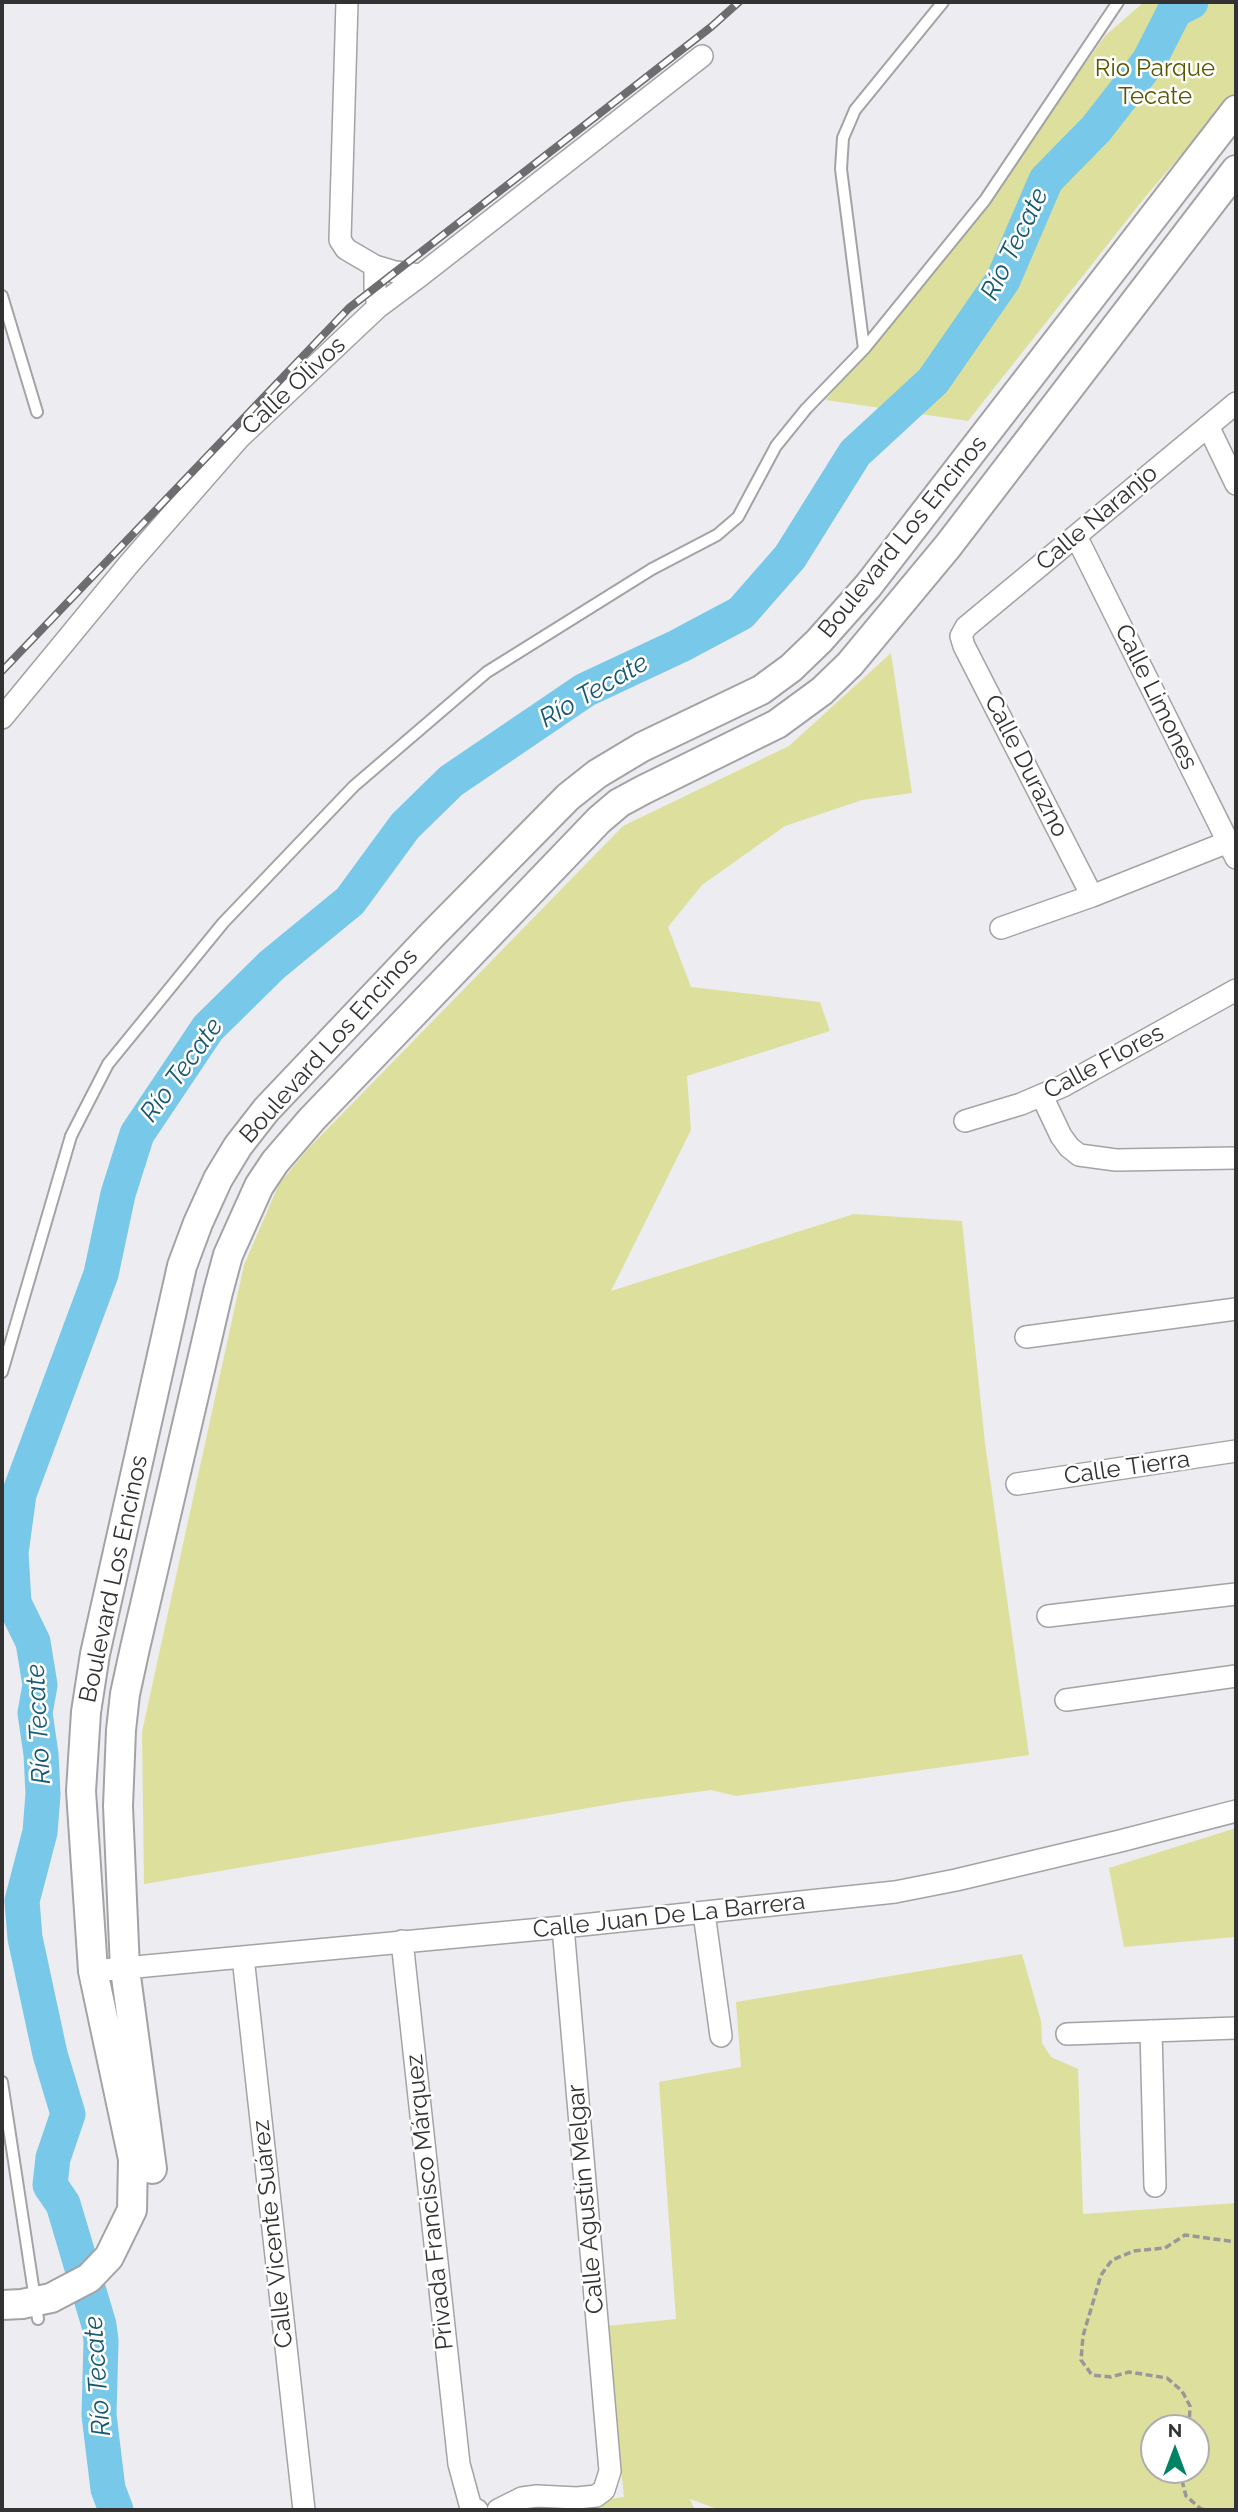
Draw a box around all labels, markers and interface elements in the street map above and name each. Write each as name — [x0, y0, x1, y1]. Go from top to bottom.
park label: Rio Parque Tecate — [1095, 55, 1215, 111]
water label: Río Tecate — [975, 183, 1055, 305]
street label: Calle Olivos — [236, 331, 352, 441]
street label: Boulevard Los Encinos — [813, 430, 993, 644]
street label: Calle Naranjo — [1031, 459, 1163, 577]
street label: Calle Limones — [1108, 620, 1204, 774]
water label: Río Tecate — [534, 647, 654, 735]
street label: Calle Durazno — [978, 690, 1074, 842]
street label: Boulevard Los Encinos — [234, 943, 424, 1149]
water label: Río Tecate — [134, 1012, 230, 1128]
street label: Calle Flores — [1039, 1018, 1169, 1106]
street label: Calle Tierra — [1062, 1445, 1192, 1491]
street label: Boulevard Los Encinos — [74, 1453, 154, 1705]
water label: Río Tecate — [20, 1663, 58, 1785]
street label: Calle Juan De La Barrera — [532, 1887, 806, 1945]
street label: Privada Francisco Márquez — [400, 2053, 460, 2351]
street label: Calle Agustín Melgar — [562, 2083, 610, 2315]
street label: Calle Vicente Suárez — [247, 2119, 299, 2349]
water label: Río Tecate — [78, 2315, 118, 2437]
north arrow — [1140, 2414, 1210, 2484]
text: N — [1168, 2419, 1182, 2441]

